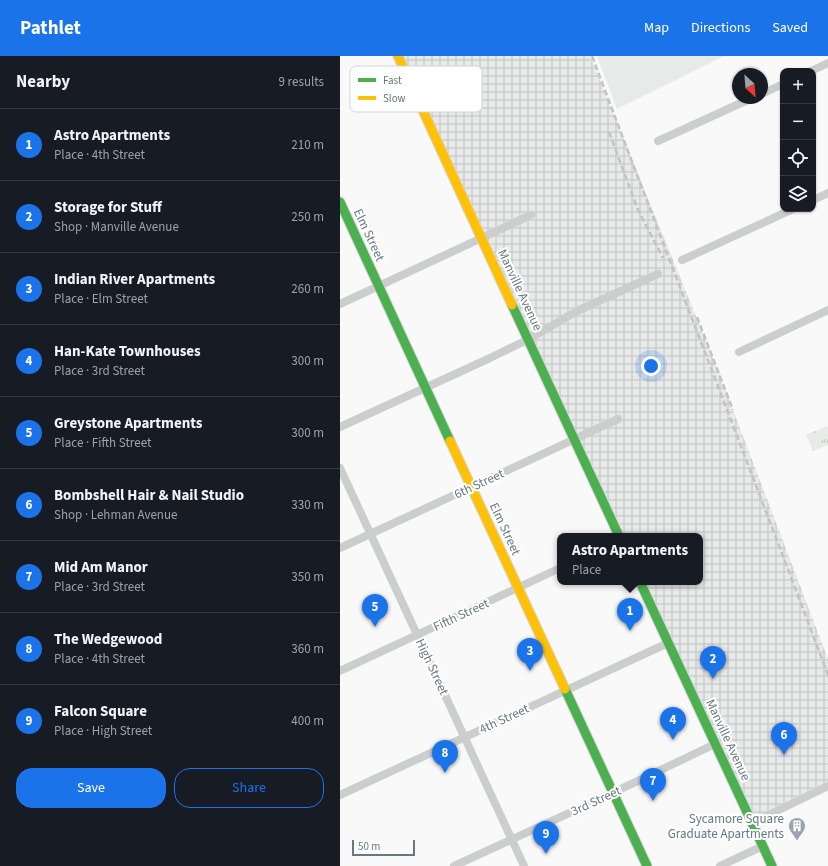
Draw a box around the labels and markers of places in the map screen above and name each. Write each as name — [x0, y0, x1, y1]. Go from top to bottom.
pin: 5 — [362, 594, 388, 627]
pin: 1 — [617, 598, 643, 631]
pin: 3 — [517, 638, 543, 671]
pin: 2 — [700, 646, 726, 679]
pin: 4 — [660, 707, 686, 740]
pin: 6 — [771, 722, 797, 755]
pin: 8 — [432, 740, 458, 773]
pin: 7 — [640, 768, 666, 801]
place label: Sycamore Square Graduate Apartments — [668, 810, 785, 843]
building icon: Sycamore Square Graduate Apartments — [787, 816, 807, 841]
pin: 9 — [533, 821, 559, 854]

